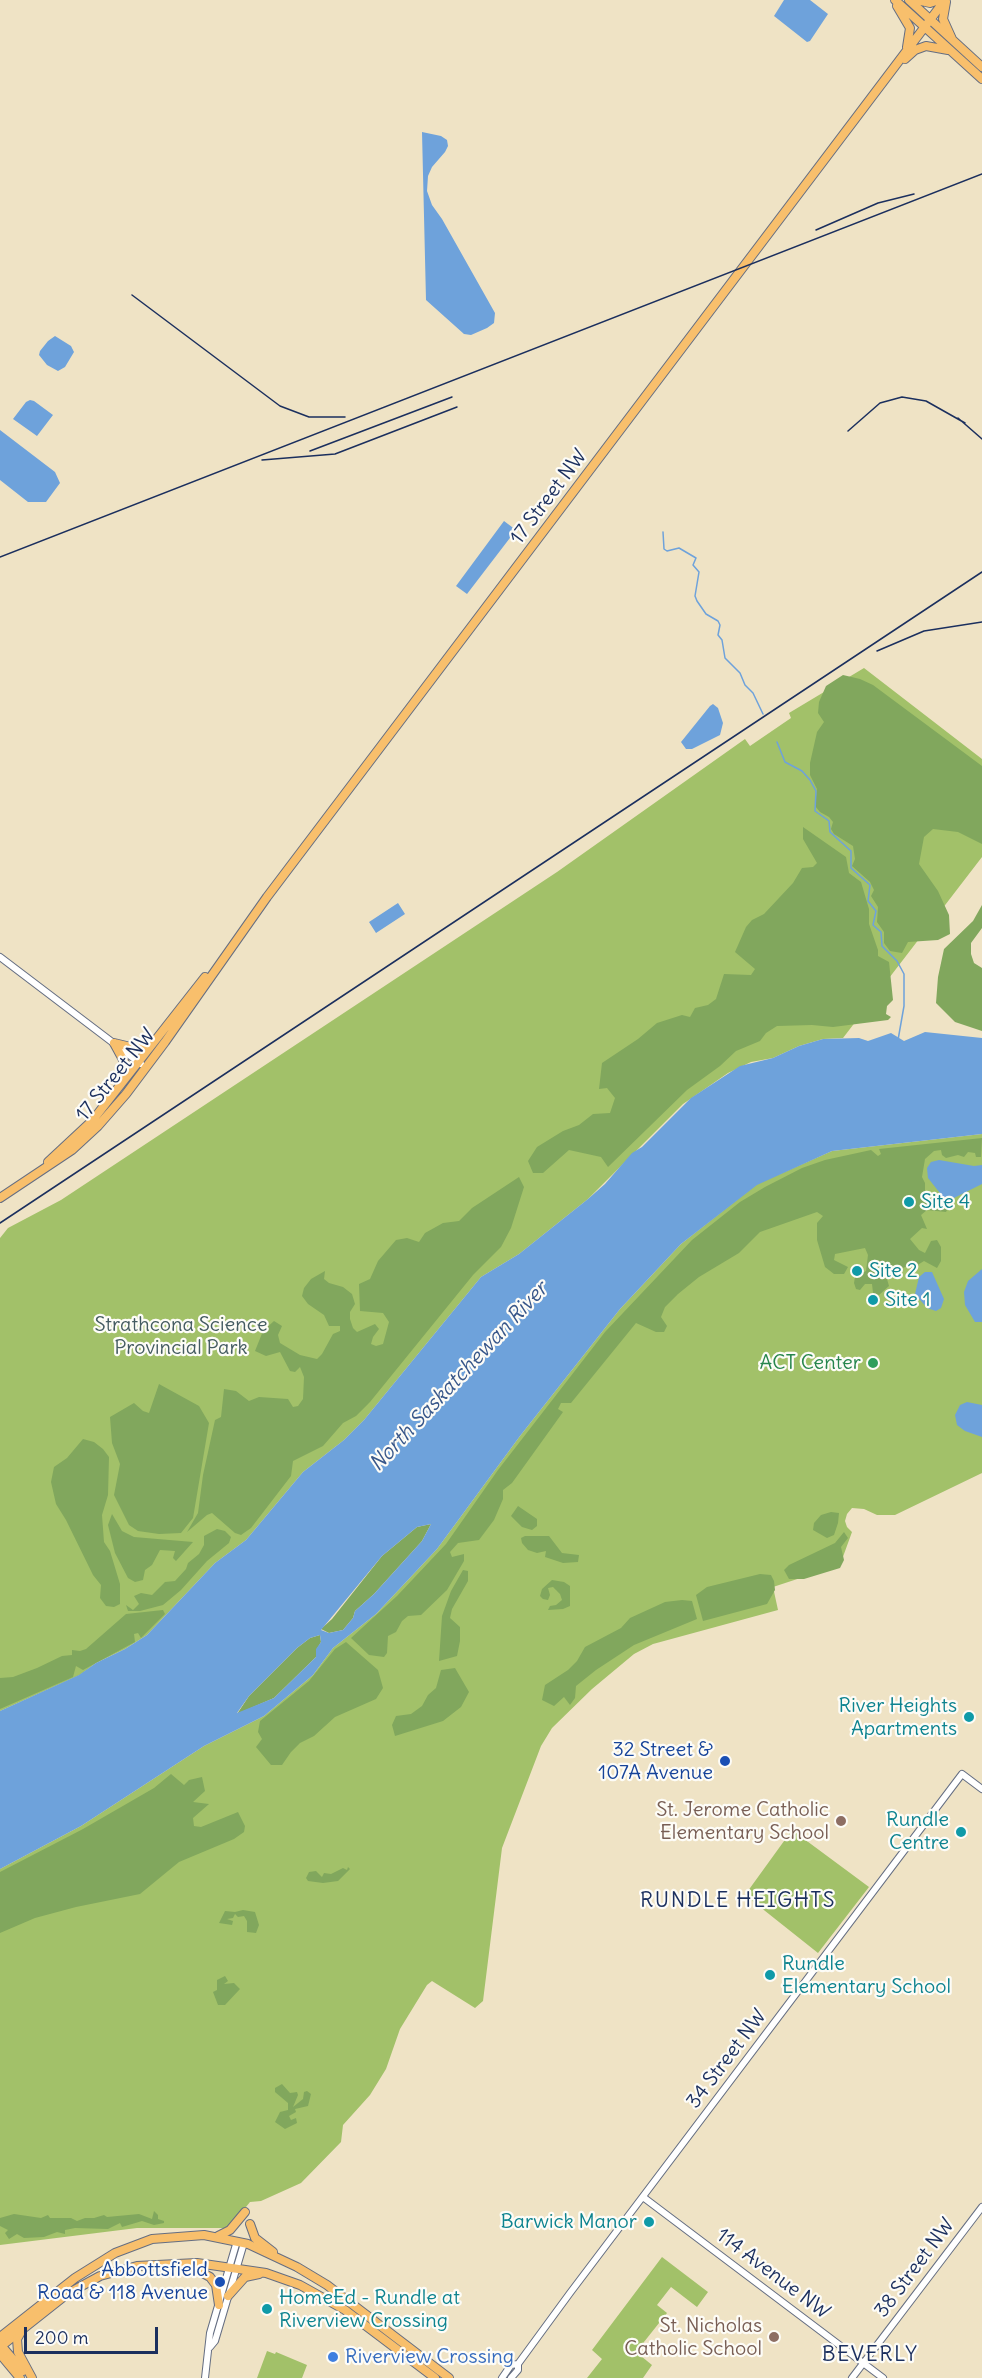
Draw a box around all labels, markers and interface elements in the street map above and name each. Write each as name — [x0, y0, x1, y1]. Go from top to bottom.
street label: 17 Street NW — [506, 445, 592, 549]
street label: 17 Street NW — [71, 1024, 161, 1126]
place label: Site 4 — [921, 1190, 970, 1214]
marker: Site 4 — [902, 1195, 916, 1209]
place label: Site 2 — [869, 1259, 918, 1283]
marker: Site 2 — [850, 1264, 864, 1278]
water label: North Saskatchewan River — [365, 1277, 553, 1477]
place label: Site 1 — [885, 1288, 931, 1312]
marker: Site 1 — [866, 1293, 880, 1307]
park label: Strathcona Science Provincial Park — [95, 1313, 267, 1360]
place label: ACT Center — [760, 1351, 861, 1375]
marker: ACT Center — [866, 1356, 880, 1370]
place label: River Heights Apartments — [839, 1694, 957, 1741]
marker: River Heights Apartments — [962, 1710, 976, 1724]
place label: 32 Street & 107A Avenue — [598, 1738, 713, 1785]
marker: 32 Street & 107A Avenue — [718, 1754, 732, 1768]
place label: St. Jerome Catholic Elementary School — [656, 1798, 829, 1845]
place label: Rundle Centre — [886, 1808, 949, 1855]
marker: St. Jerome Catholic Elementary School — [834, 1814, 848, 1828]
marker: Rundle Centre — [954, 1825, 968, 1839]
district label: RUNDLE HEIGHTS — [640, 1888, 836, 1914]
place label: Rundle Elementary School — [782, 1952, 951, 1999]
marker: Rundle Elementary School — [763, 1968, 777, 1982]
street label: 34 Street NW — [682, 2005, 772, 2113]
place label: Barwick Manor — [501, 2210, 637, 2234]
street label: 38 Street NW — [870, 2214, 960, 2322]
marker: Barwick Manor — [642, 2215, 656, 2229]
street label: 114 Avenue NW — [711, 2223, 835, 2325]
place label: Abbottsfield Road & 118 Avenue — [37, 2258, 208, 2305]
marker: Abbottsfield Road & 118 Avenue — [213, 2275, 227, 2289]
place label: HomeEd - Rundle at Riverview Crossing — [279, 2286, 460, 2333]
marker: HomeEd - Rundle at Riverview Crossing — [260, 2302, 274, 2316]
place label: St. Nicholas Catholic School — [624, 2314, 762, 2361]
scale bar — [27, 2315, 160, 2353]
text: 200 m — [35, 2326, 89, 2349]
marker: St. Nicholas Catholic School — [767, 2330, 781, 2344]
district label: BEVERLY — [822, 2342, 918, 2368]
place label: Riverview Crossing — [345, 2345, 514, 2369]
marker: Riverview Crossing — [326, 2350, 340, 2364]

